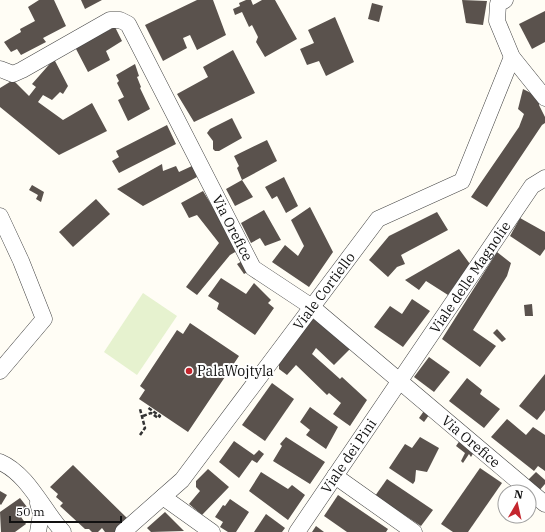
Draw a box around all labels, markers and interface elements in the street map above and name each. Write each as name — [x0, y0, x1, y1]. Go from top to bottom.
street label: Via Orefice — [208, 192, 257, 264]
street label: Viale delle Magnolie — [426, 218, 514, 337]
street label: Viale Cortiello — [289, 249, 359, 333]
place label: PalaWojtyla — [197, 362, 274, 380]
marker: PalaWojtyla — [184, 366, 194, 376]
street label: Via Orefice — [438, 411, 504, 471]
street label: Viale dei Pini — [317, 415, 380, 497]
north arrow — [497, 484, 537, 524]
text: N — [513, 487, 524, 502]
scale bar — [10, 498, 121, 524]
text: 50 m — [16, 504, 45, 519]

